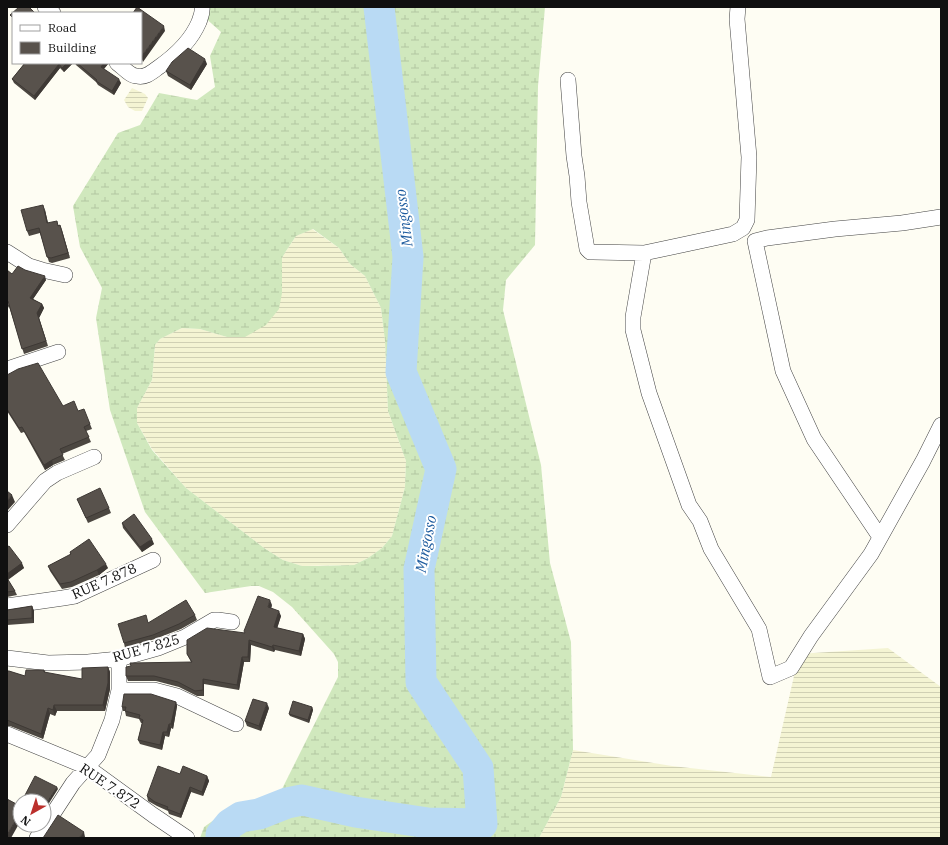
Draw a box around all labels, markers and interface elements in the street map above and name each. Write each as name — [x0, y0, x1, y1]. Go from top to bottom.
legend — [12, 12, 142, 64]
text: Road — [48, 20, 77, 35]
text: Building — [48, 40, 96, 55]
water label: Mingosso — [391, 188, 417, 249]
water label: Mingosso — [410, 514, 440, 575]
street label: RUE 7.878 — [69, 559, 139, 603]
street label: RUE 7.825 — [110, 630, 182, 666]
street label: RUE 7.872 — [76, 759, 144, 813]
north arrow — [12, 793, 52, 833]
text: N — [18, 812, 33, 829]

